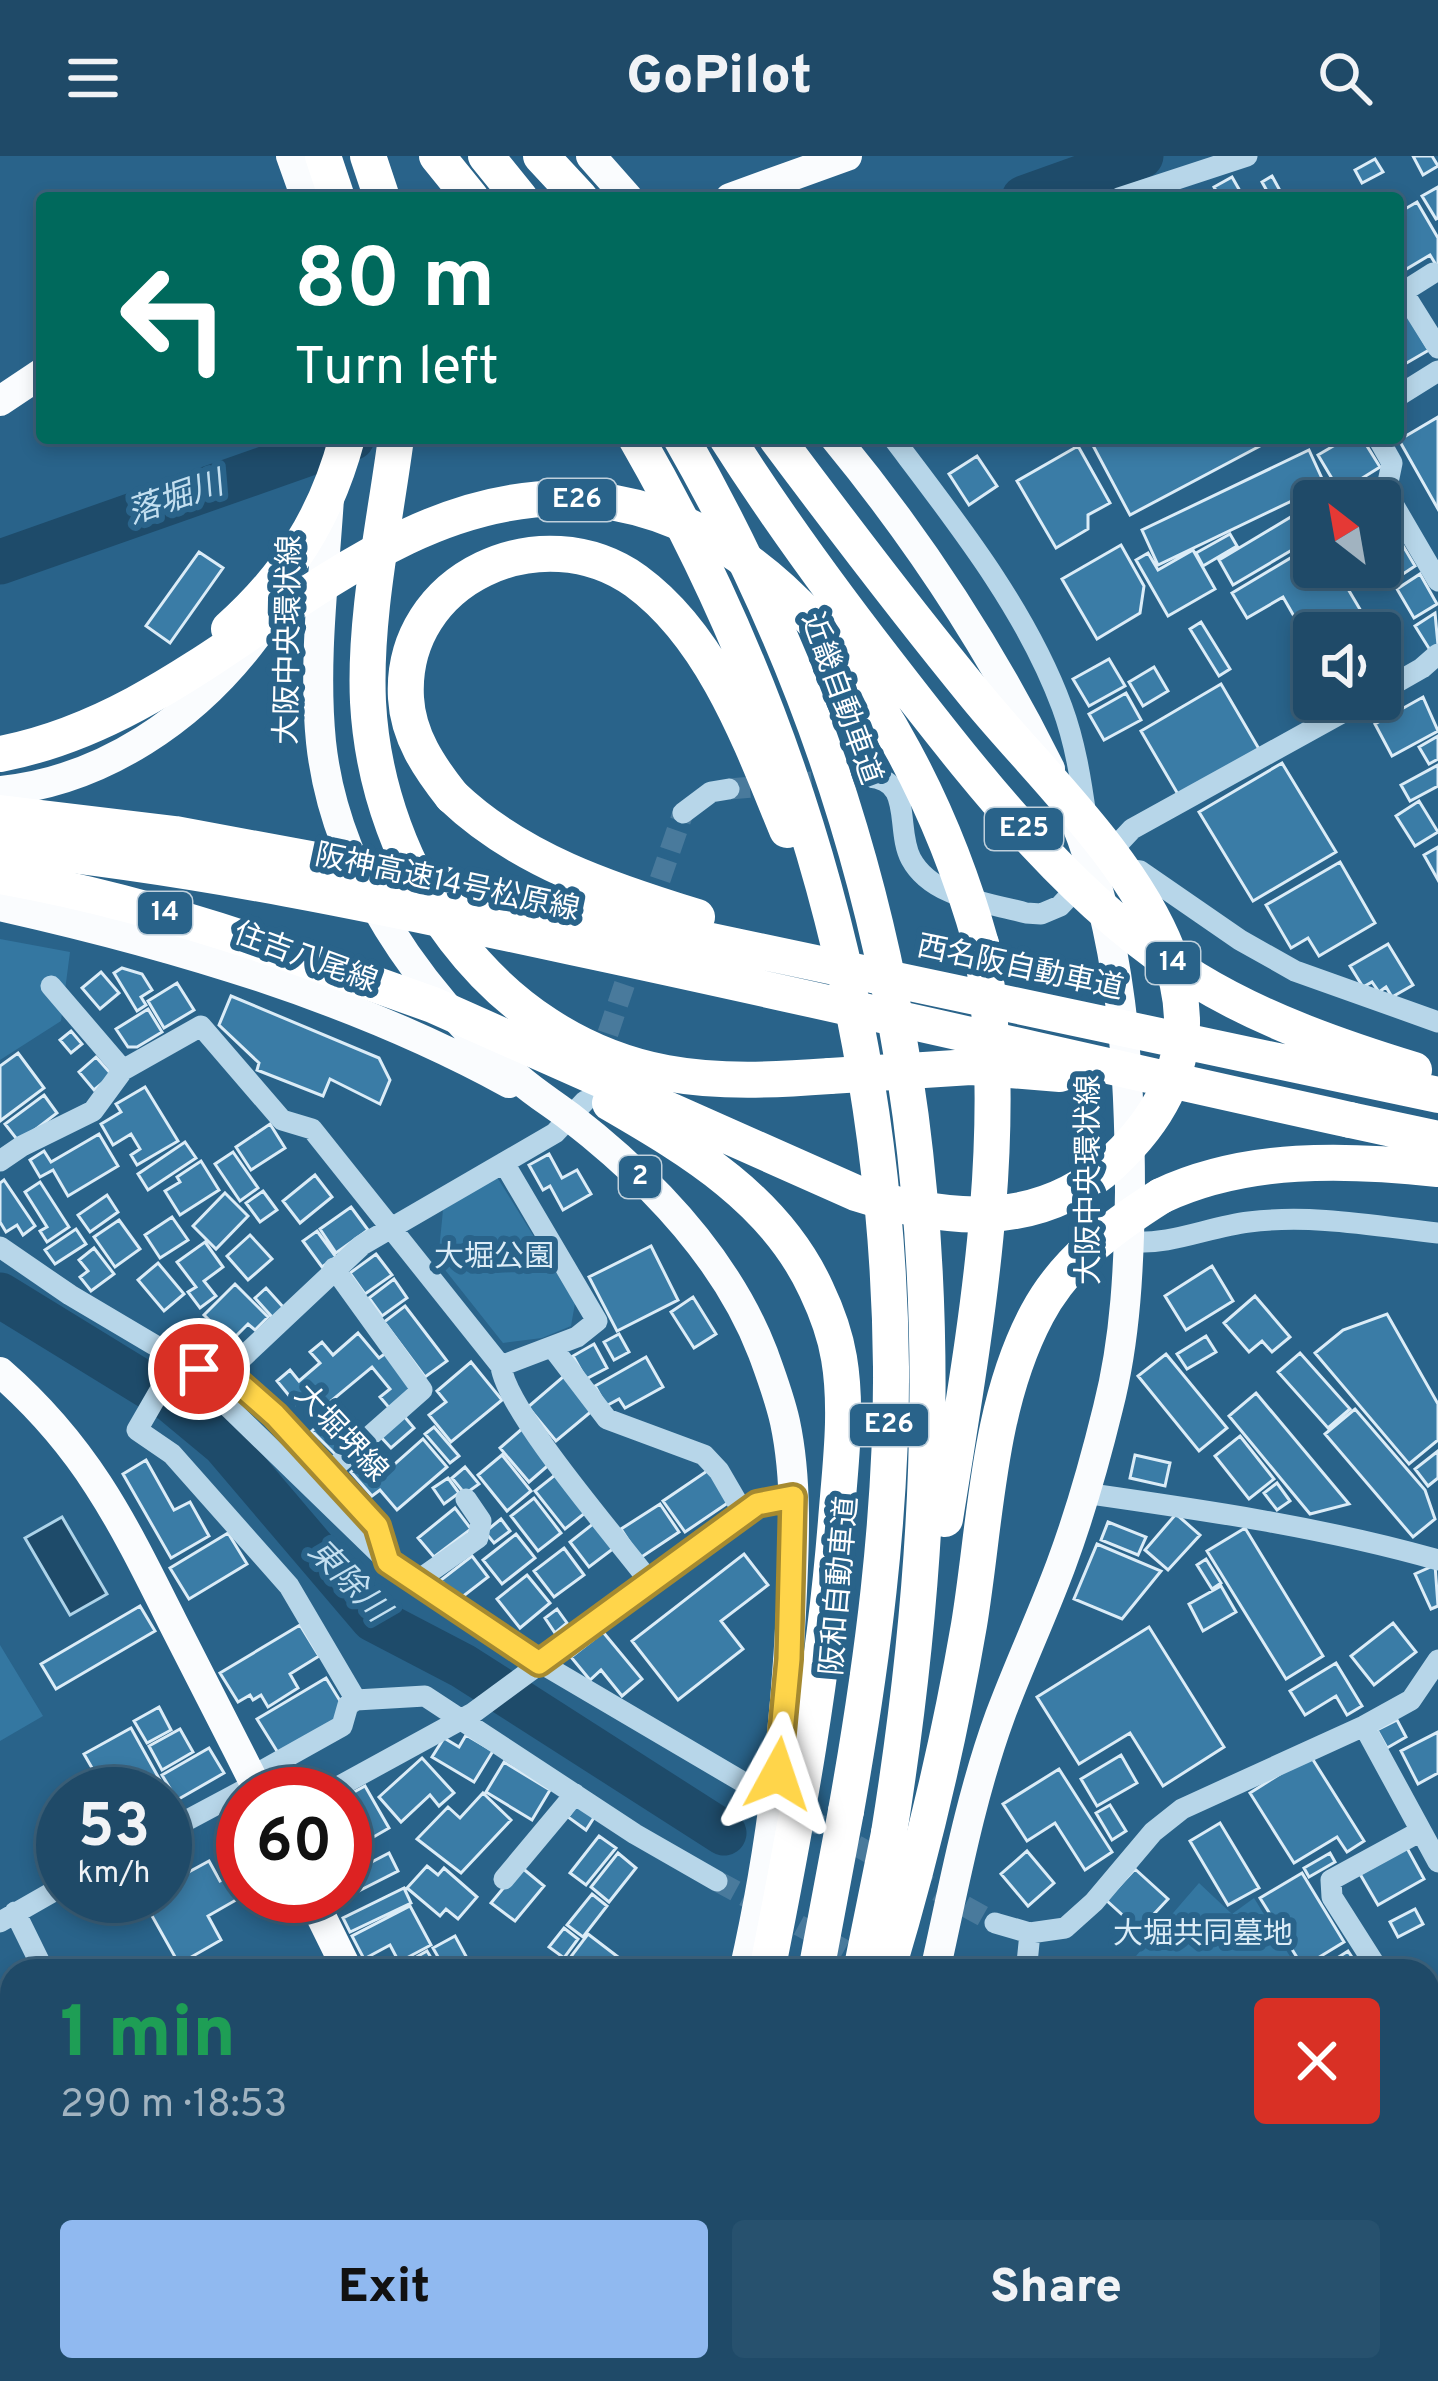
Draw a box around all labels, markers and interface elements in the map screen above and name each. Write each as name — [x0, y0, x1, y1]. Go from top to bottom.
text: GoPilot — [626, 44, 812, 113]
icon: menu — [60, 45, 126, 111]
icon: search — [1312, 45, 1378, 111]
text: 80 m — [294, 231, 495, 337]
icon: left — [96, 240, 252, 396]
text: Turn left — [294, 335, 499, 404]
water label: 落堀川 — [122, 463, 232, 536]
road number: E26 — [538, 479, 616, 521]
north arrow — [1293, 480, 1401, 588]
map controls — [1293, 480, 1401, 720]
street label: 大阪中央環状線 — [270, 535, 310, 745]
street label: 近畿自動車道 — [792, 608, 888, 790]
button: sound — [1293, 612, 1401, 720]
road number: E25 — [985, 808, 1063, 850]
street label: 阪神高速14号松原線 — [311, 838, 583, 930]
road number: 14 — [138, 892, 192, 934]
street label: 住吉八尾線 — [228, 916, 382, 1002]
street label: 西名阪自動車道 — [913, 929, 1127, 1009]
road number: 14 — [1146, 942, 1200, 984]
street label: 大阪中央環状線 — [1072, 1075, 1109, 1285]
road number: 2 — [619, 1156, 661, 1198]
park label: 大堀公園 — [434, 1240, 554, 1277]
pin — [148, 1318, 250, 1420]
icon: arrive — [166, 1336, 232, 1402]
street label: 大堀堺線 — [286, 1378, 394, 1490]
road number: E26 — [850, 1404, 928, 1446]
street label: 阪和自動車道 — [815, 1495, 867, 1677]
water label: 東除川 — [298, 1532, 399, 1634]
position arrow — [715, 1711, 841, 1837]
speed limit sign: 60 — [216, 1767, 372, 1923]
text: 53 — [78, 1792, 150, 1868]
text: km/h — [78, 1856, 150, 1893]
park label: 大堀共同墓地 — [1113, 1917, 1293, 1954]
text: 1 min — [60, 1991, 236, 2083]
button: close — [1254, 1998, 1380, 2124]
text: 290 m · 18:53 — [60, 2082, 287, 2131]
button: Exit — [60, 2220, 708, 2358]
button: Share — [732, 2220, 1380, 2358]

